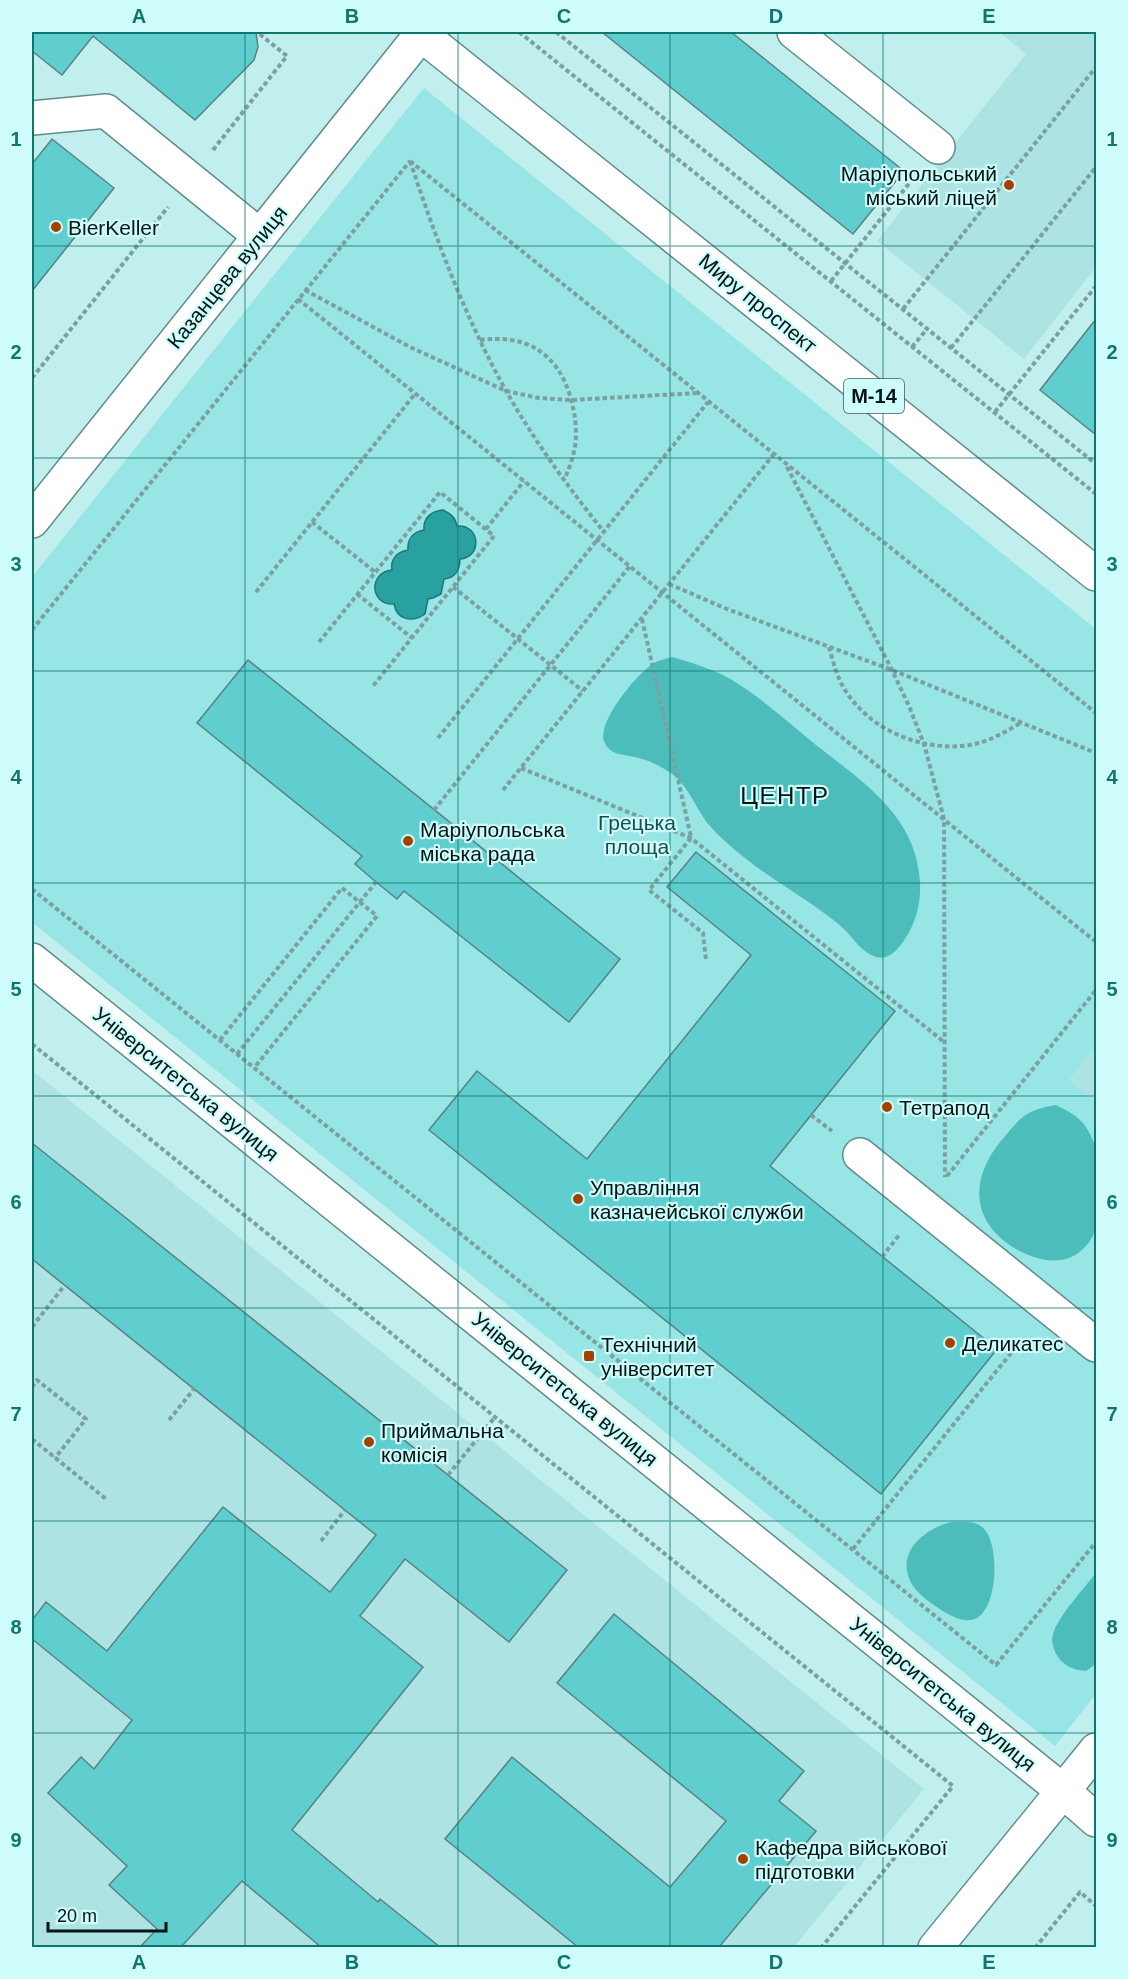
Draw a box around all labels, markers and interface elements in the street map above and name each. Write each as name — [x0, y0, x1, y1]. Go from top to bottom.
text: A — [132, 5, 146, 27]
text: B — [345, 5, 359, 27]
text: C — [557, 5, 571, 27]
text: D — [769, 5, 783, 27]
text: E — [982, 5, 996, 27]
text: 1 — [10, 128, 22, 150]
text: 1 — [1106, 128, 1118, 150]
place label: Маріупольський міський ліцей — [841, 162, 997, 209]
marker: Маріупольський міський ліцей — [1002, 178, 1016, 192]
street label: Казанцева вулиця — [162, 201, 292, 353]
place label: BierKeller — [68, 216, 159, 239]
marker: BierKeller — [49, 220, 63, 234]
street label: Миру проспект — [695, 249, 822, 358]
text: 2 — [10, 341, 22, 363]
text: 2 — [1106, 341, 1118, 363]
road number: М-14 — [844, 379, 904, 413]
text: 3 — [10, 553, 22, 575]
text: 3 — [1106, 553, 1118, 575]
text: 4 — [10, 766, 22, 788]
text: 4 — [1106, 766, 1118, 788]
district label: ЦЕНТР — [740, 782, 830, 809]
park label: Грецька площа — [598, 811, 676, 858]
place label: Маріупольська міська рада — [420, 818, 565, 865]
marker: Маріупольська міська рада — [401, 834, 415, 848]
text: 5 — [10, 978, 22, 1000]
text: 5 — [1106, 978, 1118, 1000]
street label: Університетська вулиця — [89, 1002, 283, 1166]
place label: Тетрапод — [899, 1096, 989, 1119]
marker: Тетрапод — [880, 1100, 894, 1114]
place label: Управління казначейської служби — [590, 1176, 804, 1223]
text: 6 — [10, 1191, 22, 1213]
text: 6 — [1106, 1191, 1118, 1213]
marker: Управління казначейської служби — [571, 1192, 585, 1206]
street label: Університетська вулиця — [468, 1307, 662, 1471]
place label: Деликатес — [962, 1332, 1064, 1355]
place label: Технічний університет — [601, 1333, 715, 1380]
marker: Деликатес — [943, 1336, 957, 1350]
marker: Технічний університет — [582, 1349, 596, 1363]
text: 7 — [10, 1403, 22, 1425]
text: 7 — [1106, 1403, 1118, 1425]
place label: Приймальна комісія — [381, 1419, 504, 1466]
marker: Приймальна комісія — [362, 1435, 376, 1449]
street label: Університетська вулиця — [846, 1612, 1040, 1776]
text: 8 — [10, 1616, 22, 1638]
text: 8 — [1106, 1616, 1118, 1638]
text: 9 — [10, 1829, 22, 1851]
text: 9 — [1106, 1829, 1118, 1851]
place label: Кафедра військової підготовки — [755, 1836, 948, 1883]
marker: Кафедра військової підготовки — [736, 1852, 750, 1866]
scale bar — [48, 1895, 166, 1933]
text: 20 m — [57, 1906, 97, 1926]
text: A — [132, 1951, 146, 1973]
text: B — [345, 1951, 359, 1973]
text: C — [557, 1951, 571, 1973]
text: D — [769, 1951, 783, 1973]
text: E — [982, 1951, 996, 1973]

